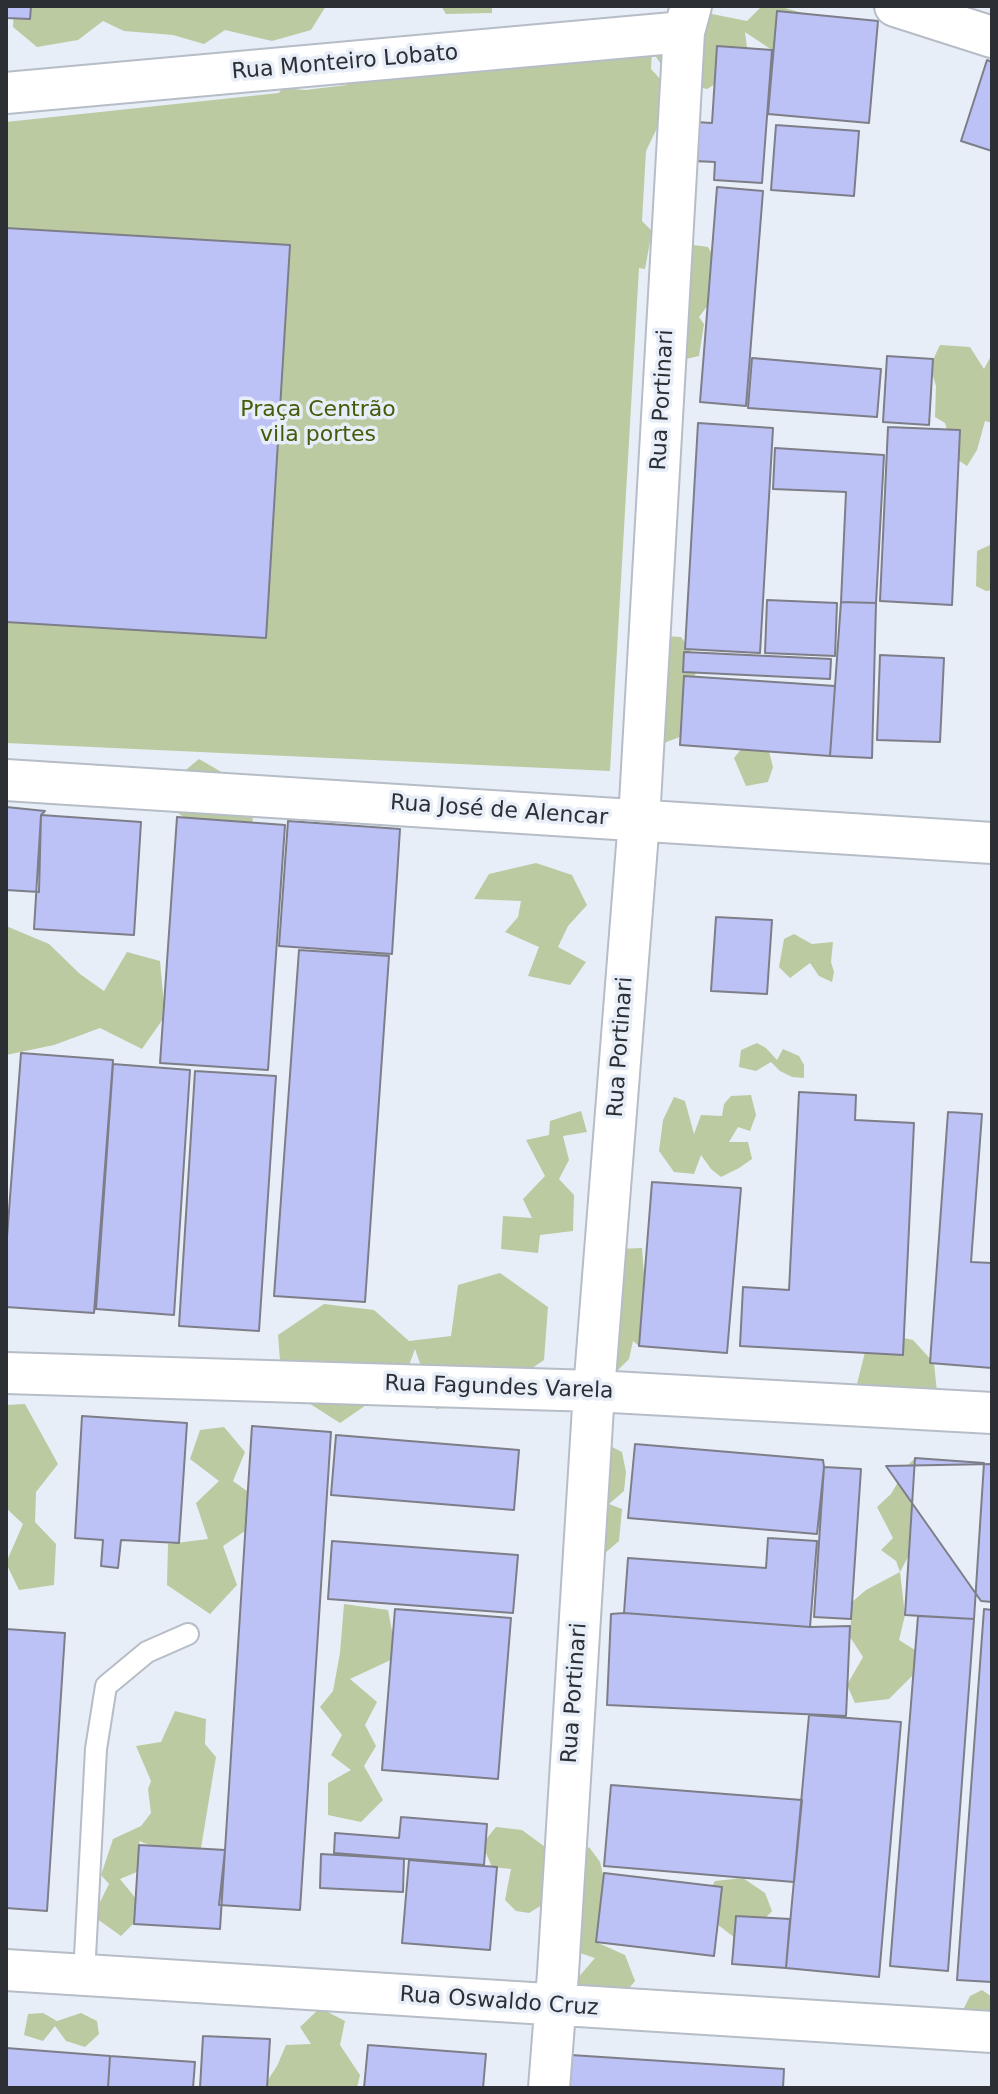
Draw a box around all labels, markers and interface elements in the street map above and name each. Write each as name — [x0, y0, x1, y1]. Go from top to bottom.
street label: Rua Monteiro Lobato — [231, 40, 459, 86]
street label: Rua Portinari — [646, 329, 680, 471]
park label: Praça Centrão vila portes — [240, 397, 396, 448]
street label: Rua José de Alencar — [389, 790, 609, 832]
street label: Rua Portinari — [603, 976, 639, 1118]
street label: Rua Fagundes Varela — [384, 1371, 614, 1405]
street label: Rua Portinari — [557, 1622, 593, 1764]
street label: Rua Oswaldo Cruz — [399, 1982, 599, 2022]

